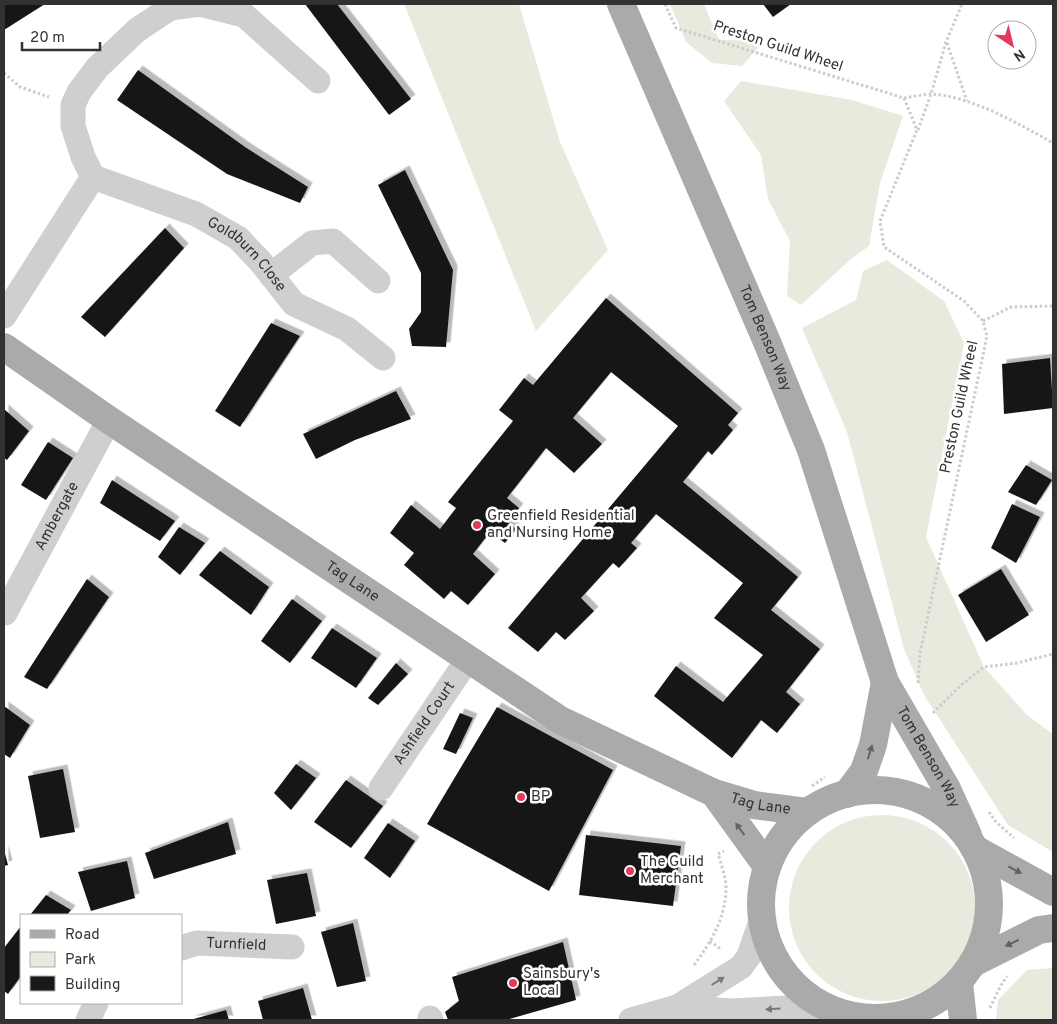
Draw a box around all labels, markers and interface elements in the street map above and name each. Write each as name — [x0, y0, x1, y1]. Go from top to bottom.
street label: Preston Guild Wheel — [711, 17, 845, 77]
scale bar — [22, 20, 100, 52]
north arrow — [987, 20, 1037, 70]
text: 20 m — [30, 29, 65, 48]
text: N — [1010, 45, 1028, 64]
street label: Goldburn Close — [204, 213, 290, 296]
street label: Tom Benson Way — [734, 282, 796, 394]
street label: Preston Guild Wheel — [937, 339, 983, 475]
street label: Ambergate — [31, 479, 83, 554]
place label: Greenfield Residential and Nursing Home — [487, 507, 635, 543]
marker: Greenfield Residential and Nursing Home — [471, 519, 483, 531]
street label: Tag Lane — [322, 557, 383, 607]
street label: Ashfield Court — [390, 678, 460, 769]
street label: Tom Benson Way — [892, 703, 964, 811]
one-way arrow — [867, 744, 875, 759]
place label: BP — [531, 788, 550, 807]
street label: Tag Lane — [728, 789, 792, 819]
marker: BP — [515, 791, 527, 803]
one-way arrow — [735, 822, 745, 836]
place label: The Guild Merchant — [640, 853, 704, 889]
marker: The Guild Merchant — [624, 865, 636, 877]
one-way arrow — [1007, 866, 1022, 874]
legend — [20, 914, 182, 1004]
text: Road — [65, 926, 100, 945]
street label: Turnfield — [206, 934, 267, 955]
one-way arrow — [1005, 939, 1020, 947]
text: Park — [65, 951, 96, 970]
place label: Sainsbury's Local — [523, 965, 600, 1001]
text: Building — [65, 976, 120, 995]
marker: Sainsbury's Local — [507, 977, 519, 989]
one-way arrow — [712, 977, 725, 986]
one-way arrow — [765, 1006, 781, 1014]

